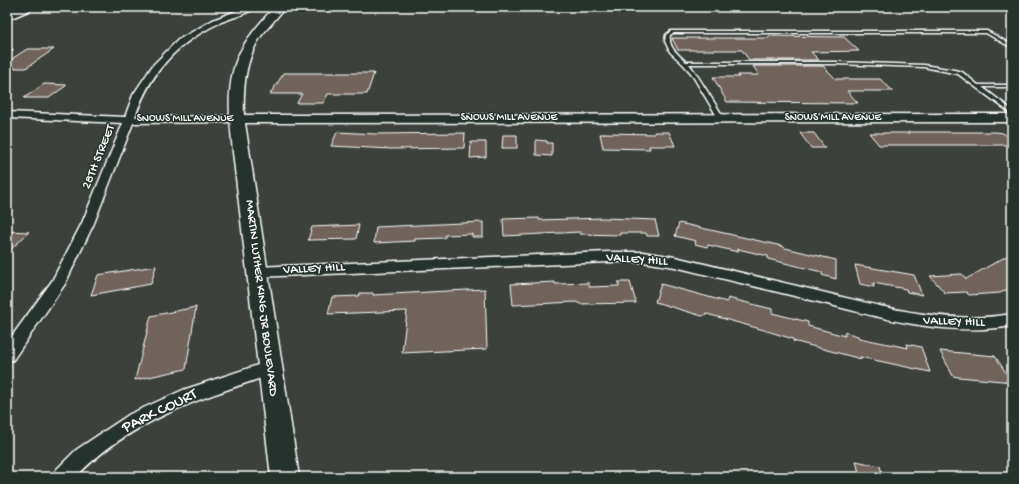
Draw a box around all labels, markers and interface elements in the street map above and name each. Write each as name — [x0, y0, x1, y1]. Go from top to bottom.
street label: SNOWS MILL AVENUE — [461, 112, 559, 124]
street label: SNOWS MILL AVENUE — [785, 112, 883, 124]
street label: SNOWS MILL AVENUE — [137, 113, 235, 125]
street label: 28TH STREET — [79, 122, 119, 191]
street label: MARTIN LUTHER KING JR BOULEVARD — [242, 199, 281, 398]
street label: VALLEY HILL — [605, 250, 670, 270]
street label: VALLEY HILL — [282, 260, 346, 278]
street label: VALLEY HILL — [922, 313, 986, 331]
street label: PARK COURT — [118, 385, 201, 439]

